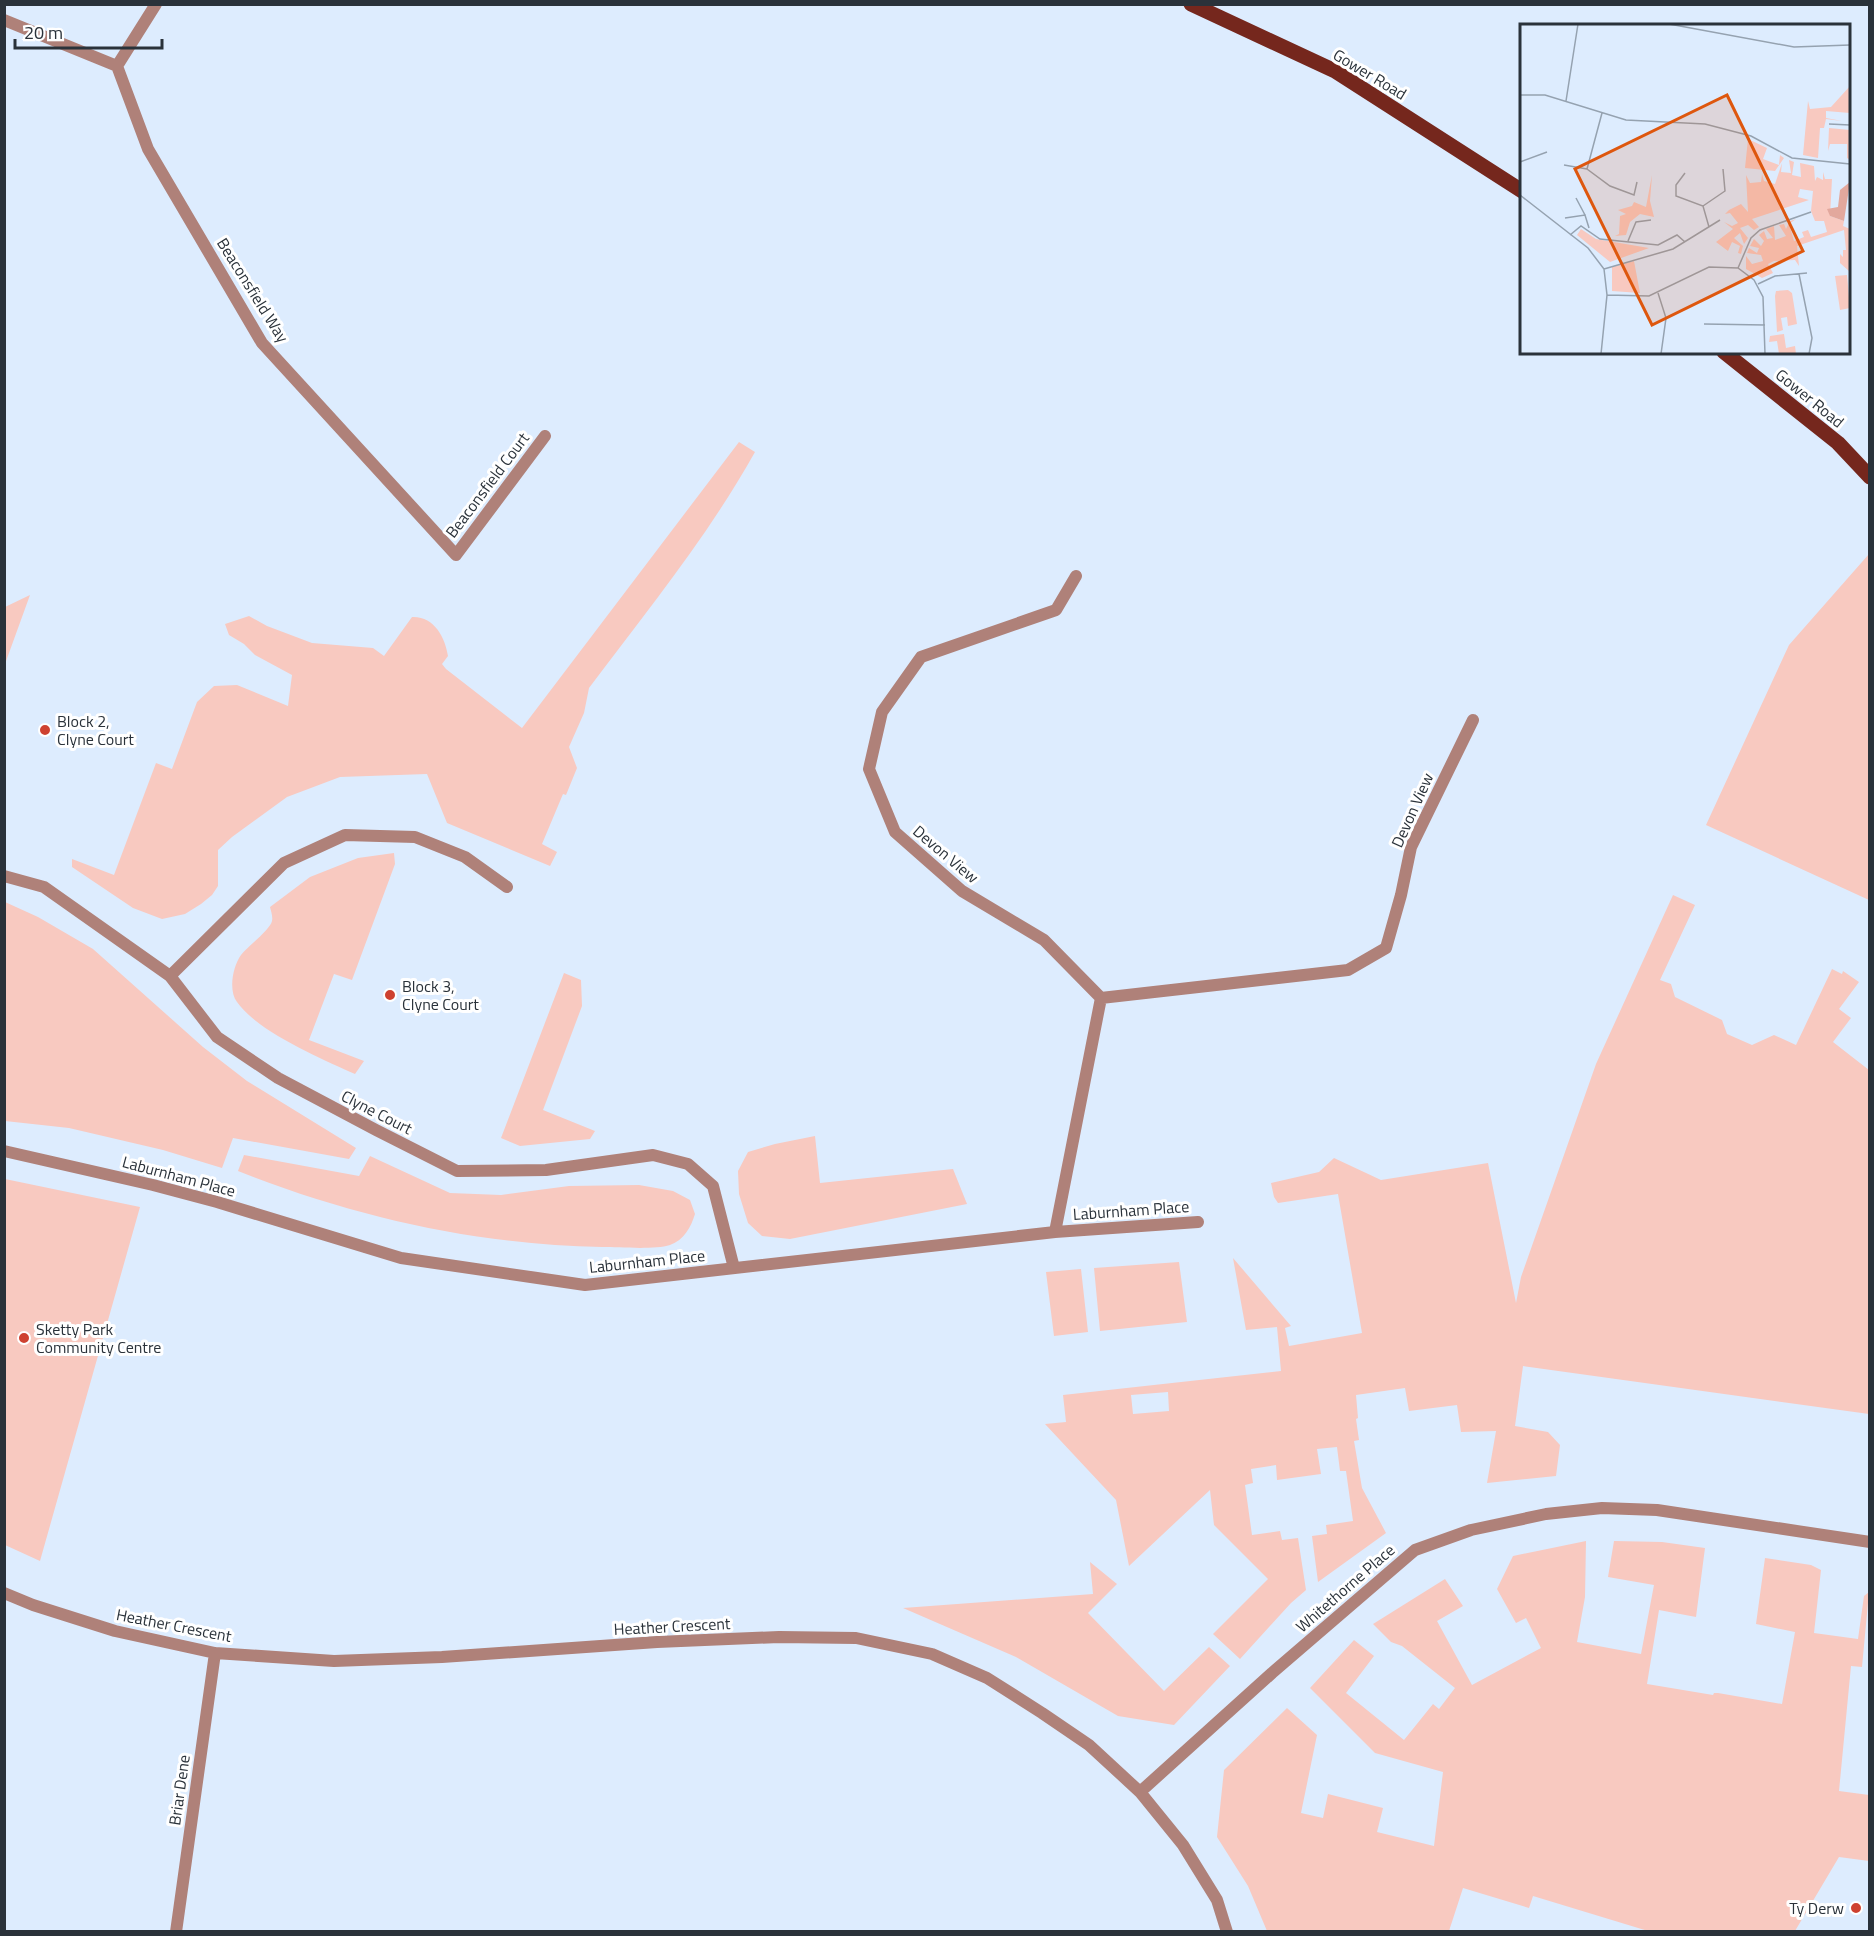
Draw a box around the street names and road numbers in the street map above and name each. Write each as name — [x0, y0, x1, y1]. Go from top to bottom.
street label: Gower Road — [1329, 43, 1411, 105]
street label: Beaconsfield Way — [211, 233, 295, 347]
street label: Gower Road — [1771, 363, 1849, 433]
street label: Beaconsfield Court — [439, 427, 535, 543]
street label: Devon View — [1385, 769, 1439, 851]
street label: Devon View — [908, 819, 984, 889]
street label: Clyne Court — [337, 1084, 417, 1140]
street label: Laburnham Place — [120, 1149, 238, 1203]
street label: Laburnham Place — [1072, 1194, 1190, 1226]
street label: Laburnham Place — [588, 1243, 706, 1279]
street label: Whitethorne Place — [1290, 1538, 1400, 1638]
street label: Heather Crescent — [114, 1602, 234, 1648]
street label: Heather Crescent — [613, 1611, 731, 1641]
street label: Briar Dene — [162, 1753, 196, 1827]

